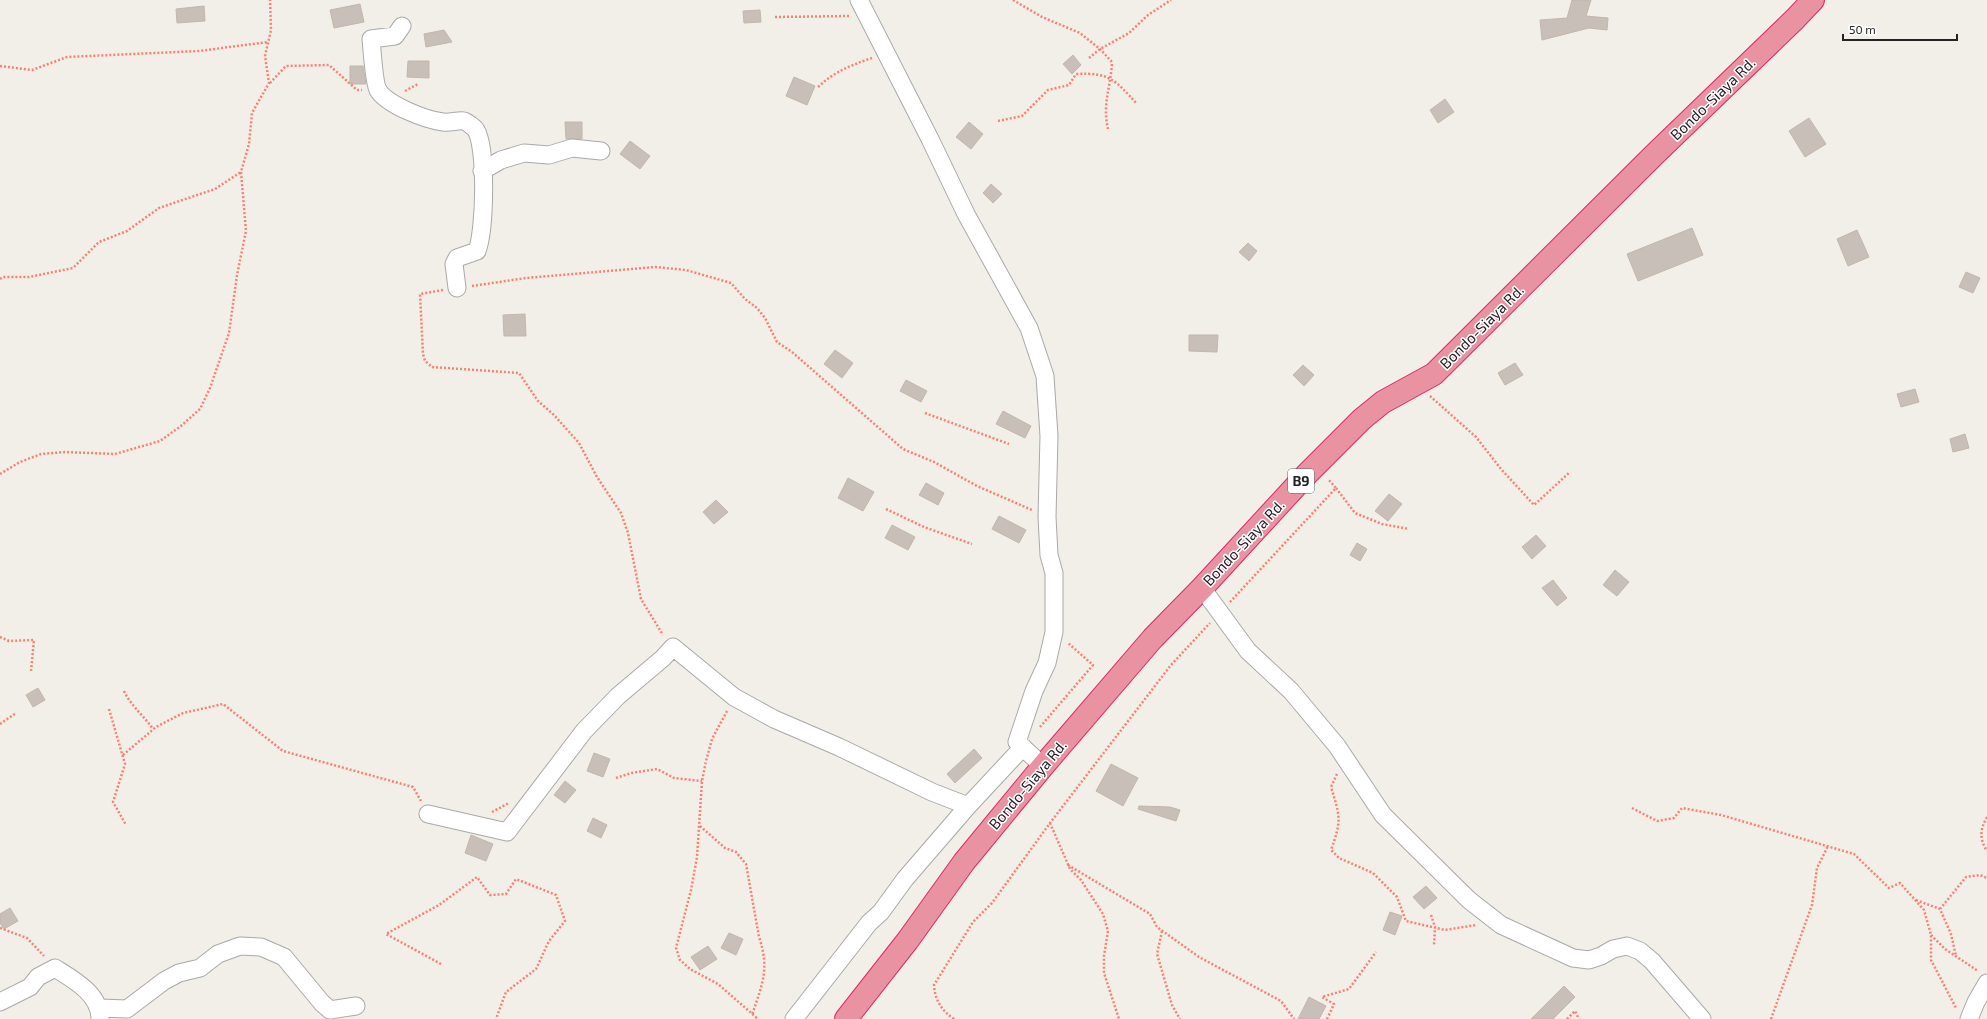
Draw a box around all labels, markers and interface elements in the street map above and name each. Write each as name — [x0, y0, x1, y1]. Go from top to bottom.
scale bar — [1843, 16, 1957, 42]
text: 50 m — [1849, 22, 1876, 36]
street label: Bondo-Siaya Rd. — [1666, 53, 1759, 143]
street label: Bondo-Siaya Rd. — [1436, 281, 1527, 372]
road number: B9 — [1288, 469, 1314, 493]
street label: Bondo-Siaya Rd. — [1199, 495, 1288, 589]
street label: Bondo-Siaya Rd. — [985, 736, 1070, 833]

